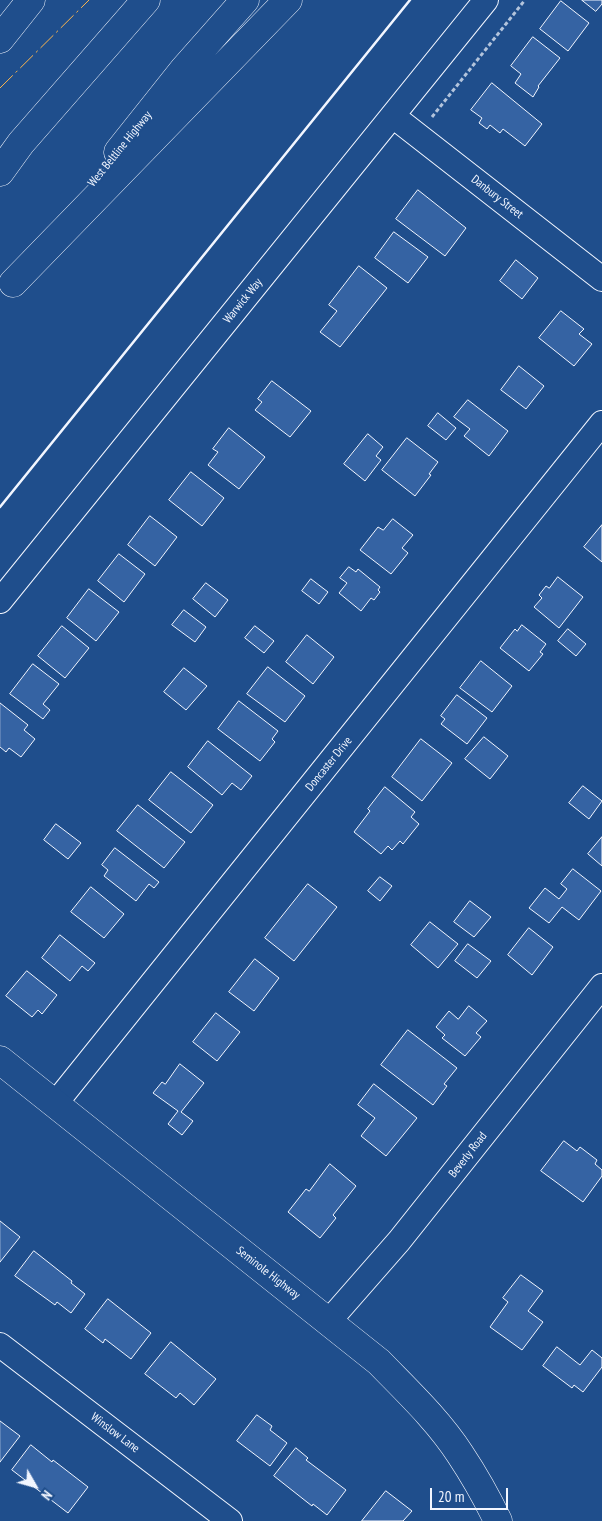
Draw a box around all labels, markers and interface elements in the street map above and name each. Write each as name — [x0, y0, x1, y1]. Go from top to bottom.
street label: West Beltline Highway — [85, 108, 155, 190]
street label: Danbury Street — [468, 172, 526, 222]
street label: Warwick Way — [220, 276, 266, 326]
street label: Doncaster Drive — [303, 734, 355, 794]
street label: Beverly Road — [446, 1129, 490, 1181]
street label: Seminole Highway — [233, 1244, 303, 1302]
street label: Winslow Lane — [88, 1410, 142, 1456]
north arrow — [10, 1461, 60, 1511]
scale bar — [432, 1478, 510, 1510]
text: N — [37, 1487, 56, 1504]
text: 20 m — [438, 1487, 464, 1506]

